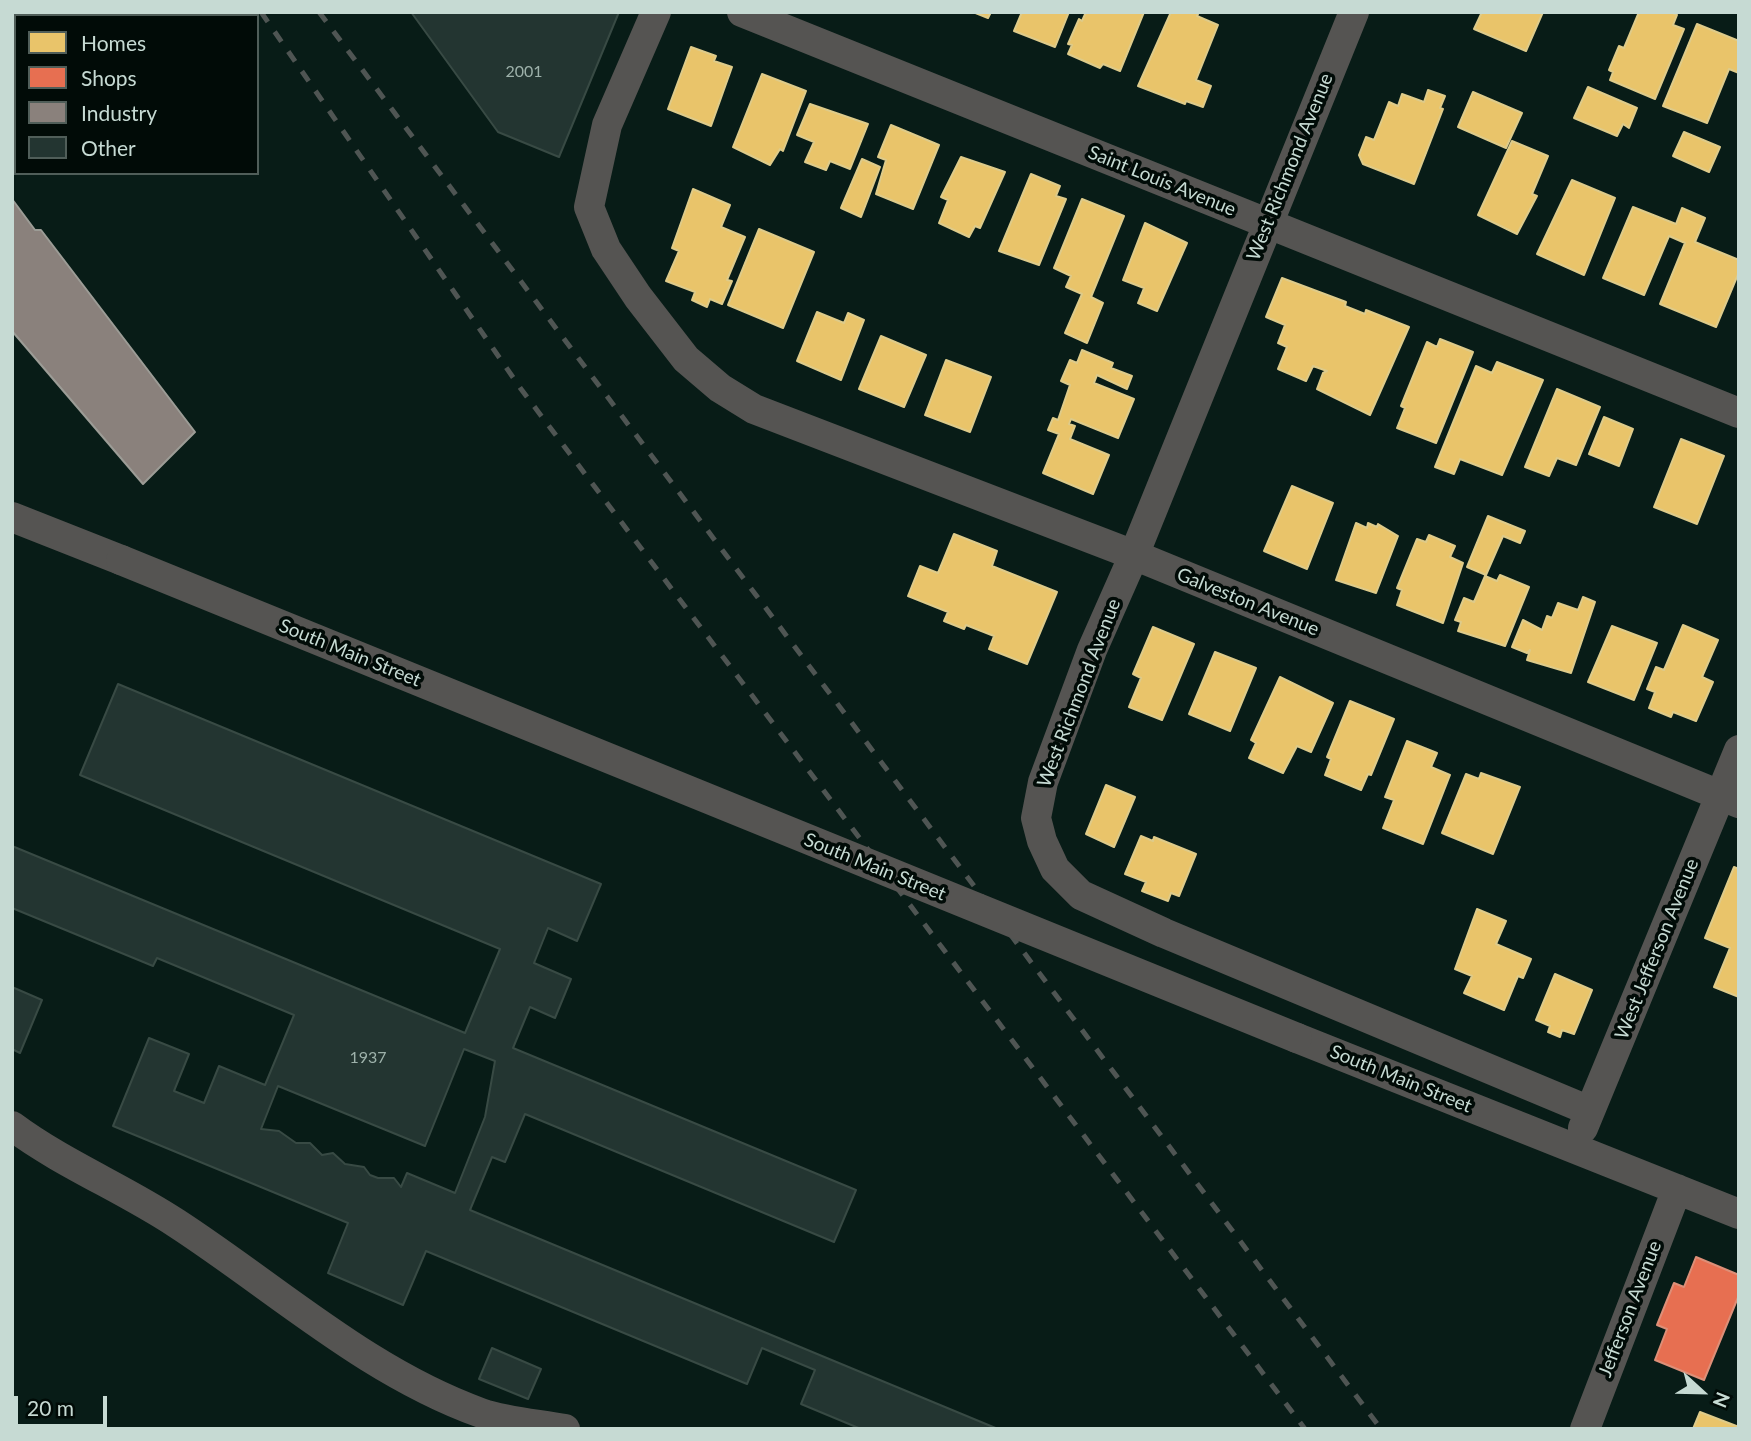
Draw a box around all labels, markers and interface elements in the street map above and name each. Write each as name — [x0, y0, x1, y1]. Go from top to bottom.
legend — [14, 14, 259, 175]
text: Homes — [81, 30, 146, 55]
house number: 2001 — [505, 62, 543, 82]
text: Shops — [81, 65, 137, 90]
street label: West Richmond Avenue — [1242, 70, 1338, 264]
text: Industry — [81, 100, 157, 125]
text: Other — [81, 135, 136, 160]
street label: Saint Louis Avenue — [1085, 141, 1239, 221]
street label: Galveston Avenue — [1174, 563, 1322, 641]
street label: West Richmond Avenue — [1033, 596, 1125, 790]
street label: South Main Street — [276, 614, 424, 692]
street label: South Main Street — [801, 828, 949, 906]
street label: West Jefferson Avenue — [1610, 855, 1704, 1043]
street label: South Main Street — [1327, 1040, 1475, 1118]
house number: 1937 — [349, 1048, 387, 1068]
street label: Jefferson Avenue — [1594, 1238, 1666, 1380]
north arrow — [1667, 1357, 1737, 1427]
scale bar — [18, 1382, 110, 1426]
text: N — [1709, 1389, 1735, 1411]
text: 20 m — [27, 1395, 74, 1420]

